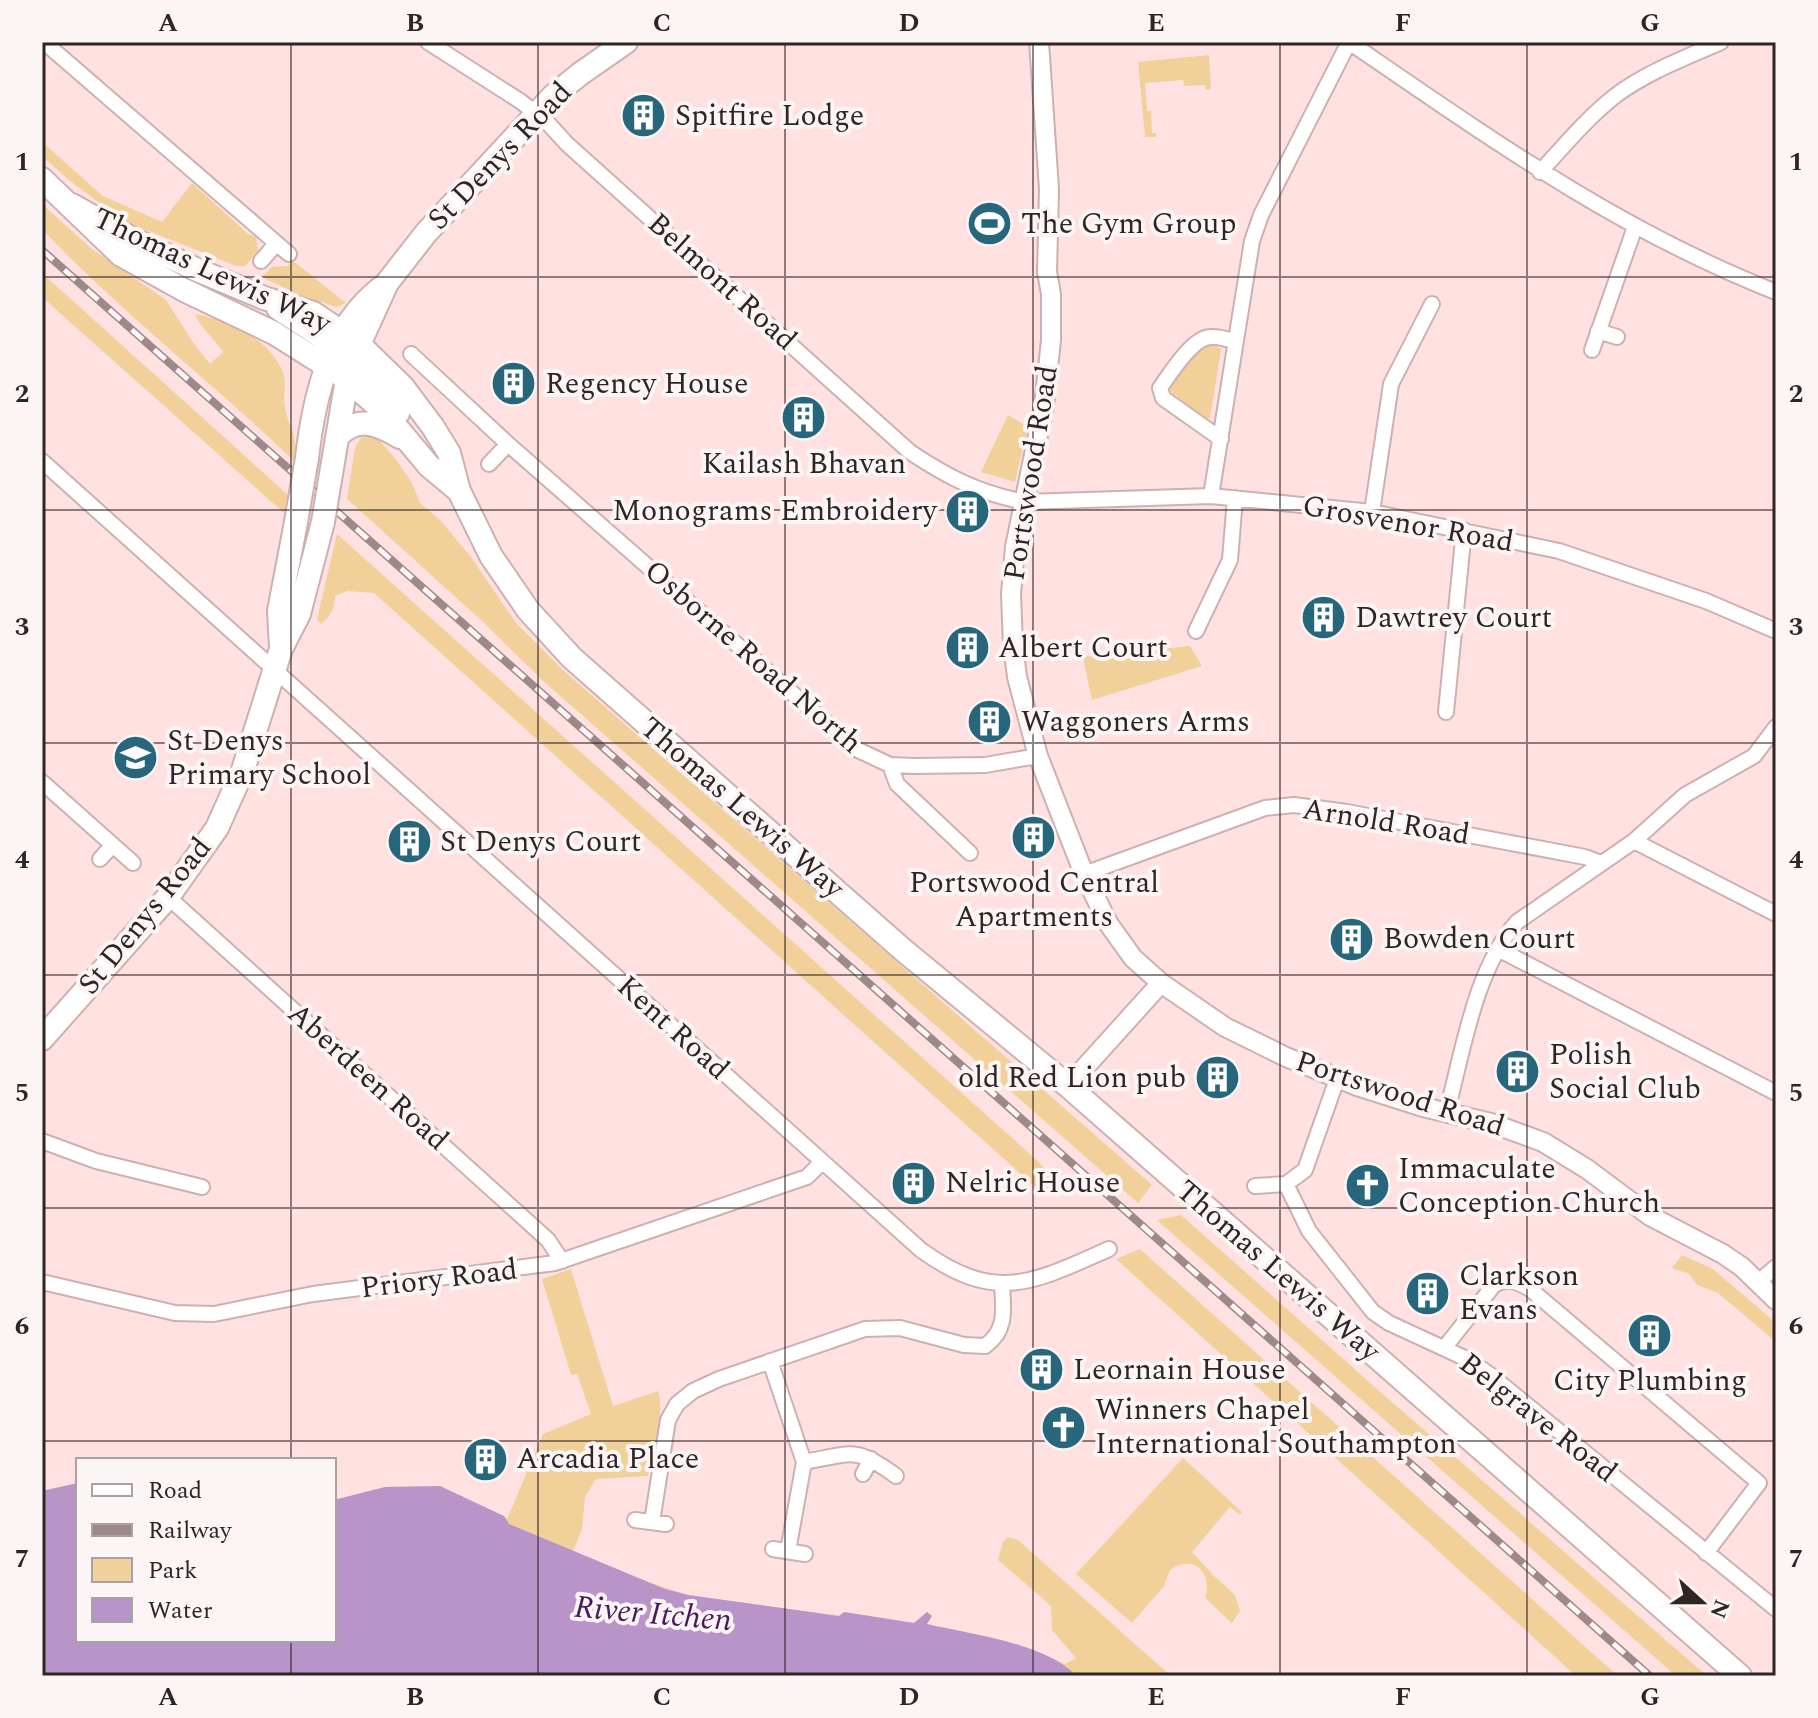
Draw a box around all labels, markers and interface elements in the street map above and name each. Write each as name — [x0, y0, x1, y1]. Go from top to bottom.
text: A — [158, 3, 178, 43]
text: B — [406, 3, 424, 43]
text: C — [653, 3, 671, 43]
text: D — [899, 3, 919, 43]
text: E — [1147, 3, 1165, 43]
text: F — [1395, 3, 1411, 43]
text: G — [1640, 3, 1660, 43]
street label: St Denys Road — [417, 71, 583, 241]
building icon: Spitfire Lodge — [620, 92, 668, 140]
place label: Spitfire Lodge — [675, 93, 864, 139]
text: 1 — [15, 142, 29, 182]
text: 1 — [1789, 142, 1803, 182]
street label: Thomas Lewis Way — [85, 196, 340, 347]
sports icon: The Gym Group — [966, 200, 1014, 248]
place label: The Gym Group — [1021, 201, 1236, 247]
street label: Belmont Road — [637, 202, 807, 362]
building icon: Regency House — [490, 360, 538, 408]
place label: Regency House — [545, 361, 749, 407]
street label: Portswood Road — [991, 362, 1071, 584]
text: 2 — [15, 374, 29, 414]
text: 2 — [1789, 374, 1803, 414]
building icon: Kailash Bhavan — [780, 394, 828, 442]
place label: Kailash Bhavan — [702, 441, 906, 487]
street label: Grosvenor Road — [1299, 483, 1517, 565]
building icon: Monograms Embroidery — [944, 487, 992, 535]
place label: Monograms Embroidery — [612, 488, 939, 534]
street label: Osborne Road North — [633, 549, 873, 765]
building icon: Dawtrey Court — [1300, 594, 1348, 642]
place label: Dawtrey Court — [1355, 595, 1552, 641]
text: 3 — [15, 607, 29, 647]
text: 3 — [1789, 607, 1803, 647]
building icon: Albert Court — [943, 624, 991, 672]
place label: Albert Court — [998, 625, 1168, 671]
building icon: Waggoners Arms — [966, 698, 1014, 746]
place label: Waggoners Arms — [1021, 699, 1250, 745]
street label: Thomas Lewis Way — [629, 706, 856, 911]
place label: St Denys Primary School — [167, 718, 371, 798]
school or university icon: St Denys Primary School — [112, 734, 160, 782]
street label: Arnold Road — [1299, 786, 1473, 858]
building icon: Portswood Central Apartments — [1010, 813, 1058, 861]
building icon: St Denys Court — [385, 818, 433, 866]
place label: St Denys Court — [440, 819, 641, 865]
street label: St Denys Road — [67, 827, 223, 1005]
text: 4 — [15, 840, 30, 880]
text: 4 — [1789, 840, 1804, 880]
place label: Portswood Central Apartments — [909, 860, 1159, 940]
building icon: Bowden Court — [1328, 915, 1376, 963]
place label: Bowden Court — [1383, 916, 1575, 962]
street label: Kent Road — [606, 965, 740, 1091]
street label: Aberdeen Road — [277, 992, 459, 1162]
place label: Polish Social Club — [1549, 1032, 1701, 1112]
street label: Portswood Road — [1290, 1039, 1510, 1149]
building icon: Polish Social Club — [1494, 1048, 1542, 1096]
building icon: old Red Lion pub — [1193, 1054, 1241, 1102]
place label: old Red Lion pub — [958, 1055, 1186, 1101]
text: 5 — [15, 1073, 29, 1113]
text: 5 — [1789, 1073, 1803, 1113]
place label: Immaculate Conception Church — [1398, 1146, 1660, 1226]
building icon: Nelric House — [890, 1159, 938, 1207]
place label: Nelric House — [945, 1160, 1120, 1206]
church icon: Immaculate Conception Church — [1343, 1162, 1391, 1210]
street label: Thomas Lewis Way — [1165, 1169, 1392, 1374]
street label: Priory Road — [358, 1247, 520, 1311]
place label: Clarkson Evans — [1459, 1253, 1579, 1333]
building icon: Clarkson Evans — [1404, 1269, 1452, 1317]
text: 6 — [15, 1306, 29, 1346]
text: 6 — [1789, 1306, 1803, 1346]
building icon: City Plumbing — [1626, 1311, 1674, 1359]
street label: Belgrave Road — [1449, 1341, 1627, 1495]
building icon: Leornain House — [1018, 1346, 1066, 1394]
place label: Leornain House — [1073, 1347, 1286, 1393]
place label: City Plumbing — [1553, 1358, 1747, 1404]
place label: Winners Chapel International Southampton — [1095, 1387, 1457, 1467]
church icon: Winners Chapel International Southampton — [1040, 1403, 1088, 1451]
building icon: Arcadia Place — [461, 1435, 509, 1483]
place label: Arcadia Place — [516, 1436, 699, 1482]
legend — [76, 1458, 336, 1642]
text: Road — [148, 1473, 202, 1509]
text: Railway — [148, 1513, 233, 1549]
text: 7 — [15, 1539, 29, 1579]
text: 7 — [1789, 1539, 1803, 1579]
text: Park — [148, 1553, 198, 1589]
north arrow — [1662, 1562, 1742, 1642]
water label: River Itchen — [572, 1583, 734, 1645]
text: Water — [148, 1593, 212, 1629]
text: N — [1701, 1594, 1738, 1623]
text: A — [158, 1677, 178, 1717]
text: B — [406, 1677, 424, 1717]
text: C — [653, 1677, 671, 1717]
text: D — [899, 1677, 919, 1717]
text: E — [1147, 1677, 1165, 1717]
text: F — [1395, 1677, 1411, 1717]
text: G — [1640, 1677, 1660, 1717]

